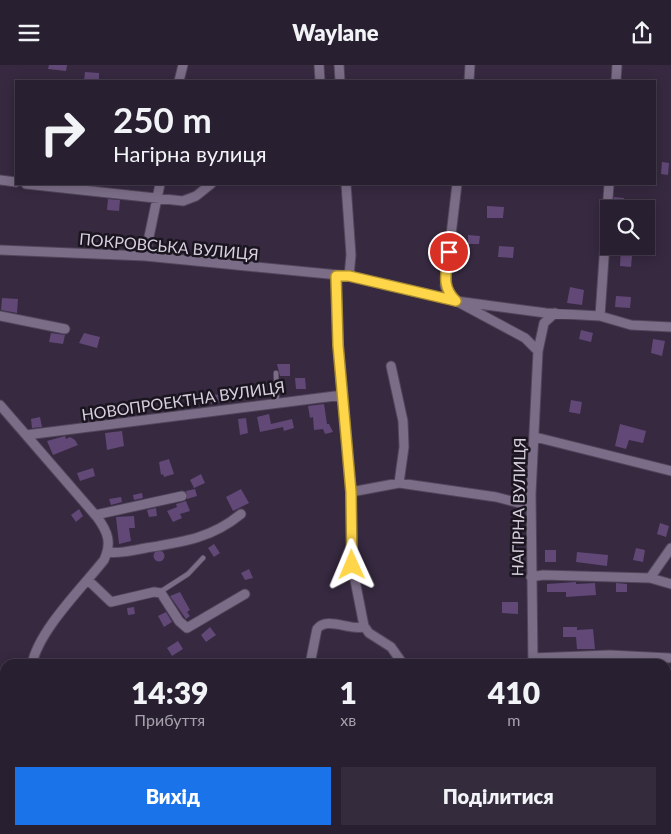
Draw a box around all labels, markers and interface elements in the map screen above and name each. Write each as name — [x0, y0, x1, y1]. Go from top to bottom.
icon: menu — [15, 19, 43, 47]
text: Waylane — [292, 19, 379, 46]
icon: share — [628, 19, 656, 47]
text: 250 m — [113, 98, 212, 140]
icon: right — [30, 100, 95, 165]
text: Нагірна вулиця — [113, 140, 267, 167]
map controls — [600, 200, 655, 255]
button: search — [600, 200, 655, 255]
street label: ПОКРОВСЬКА ВУЛИЦЯ — [78, 229, 260, 263]
pin — [428, 231, 470, 273]
icon: arrive — [435, 238, 463, 266]
street label: НОВОПРОЕКТНА ВУЛИЦЯ — [80, 376, 286, 424]
street label: НАГІРНА ВУЛИЦЯ — [507, 437, 529, 577]
position arrow — [325, 538, 377, 590]
text: 14:39 — [131, 674, 209, 710]
text: 1 — [339, 674, 357, 710]
text: 410 — [488, 674, 540, 710]
text: Прибуття — [134, 710, 205, 729]
text: хв — [340, 710, 356, 729]
text: m — [507, 710, 521, 729]
button: Вихід — [15, 767, 331, 825]
button: Поділитися — [341, 767, 656, 825]

